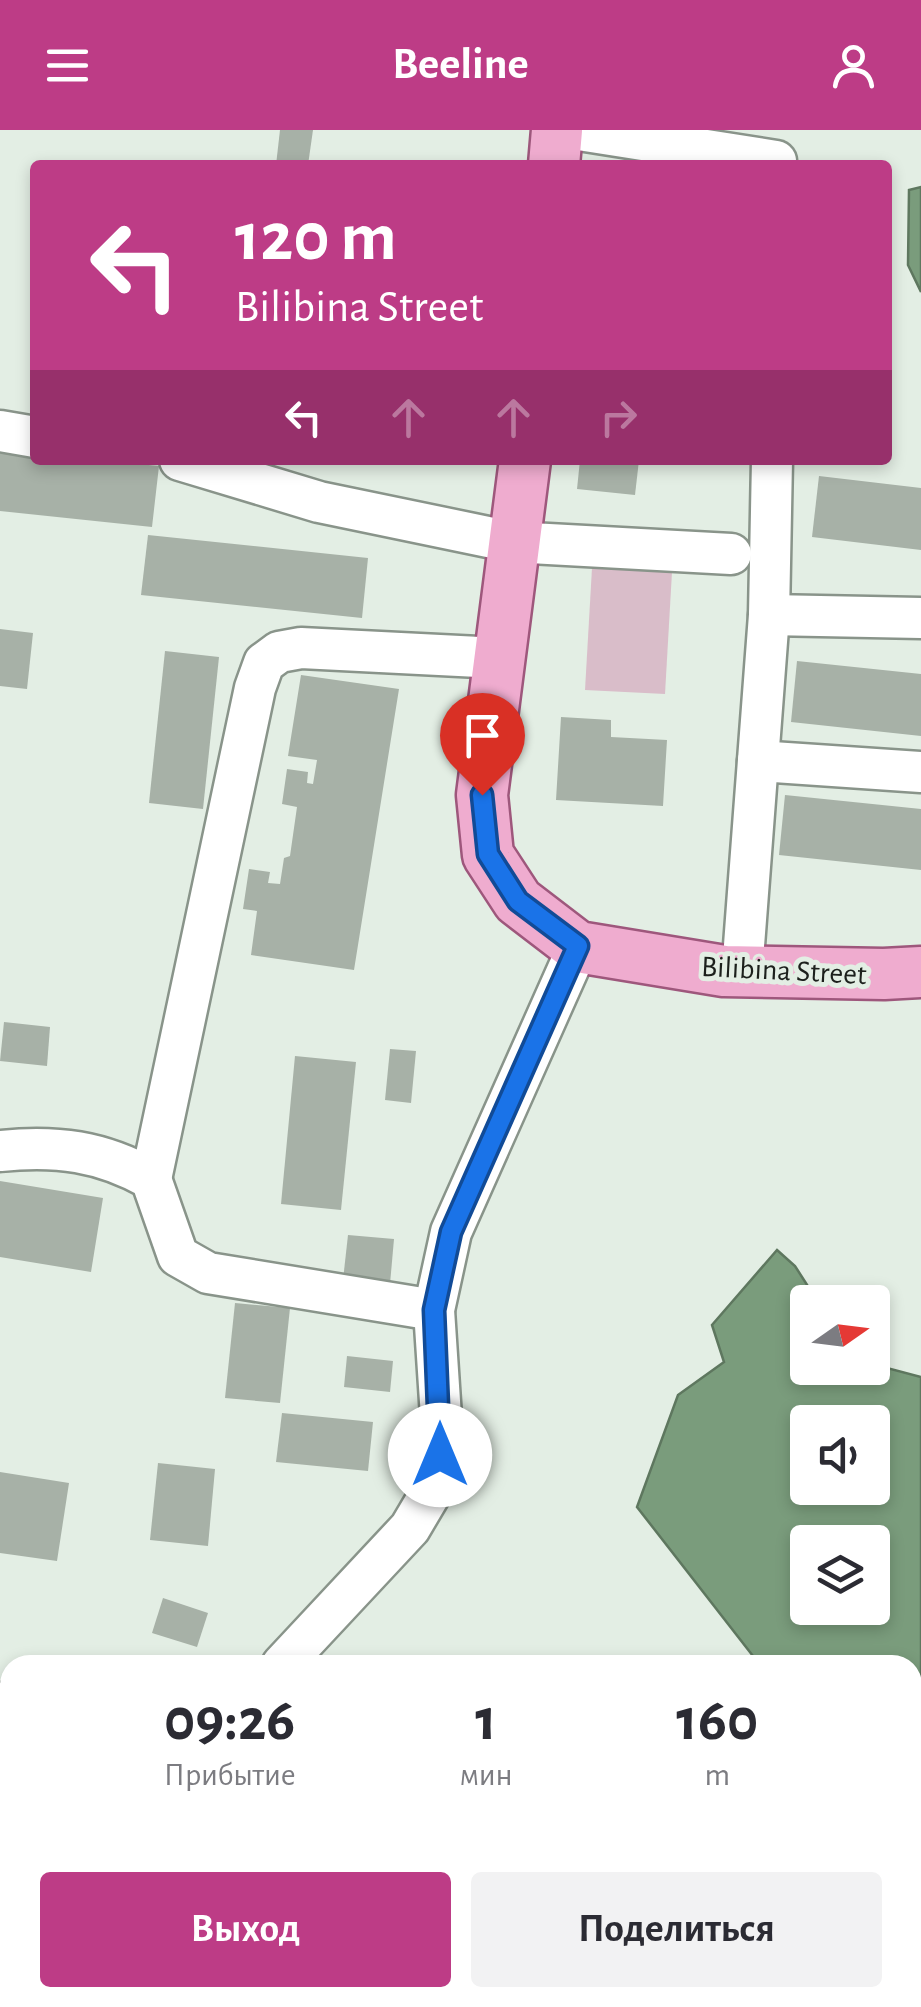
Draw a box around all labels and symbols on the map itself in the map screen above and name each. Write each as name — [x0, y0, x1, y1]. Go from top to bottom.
pin — [440, 693, 525, 796]
street label: Bilibina Street — [700, 952, 868, 990]
north arrow — [790, 1285, 890, 1385]
position arrow — [388, 1403, 492, 1507]

